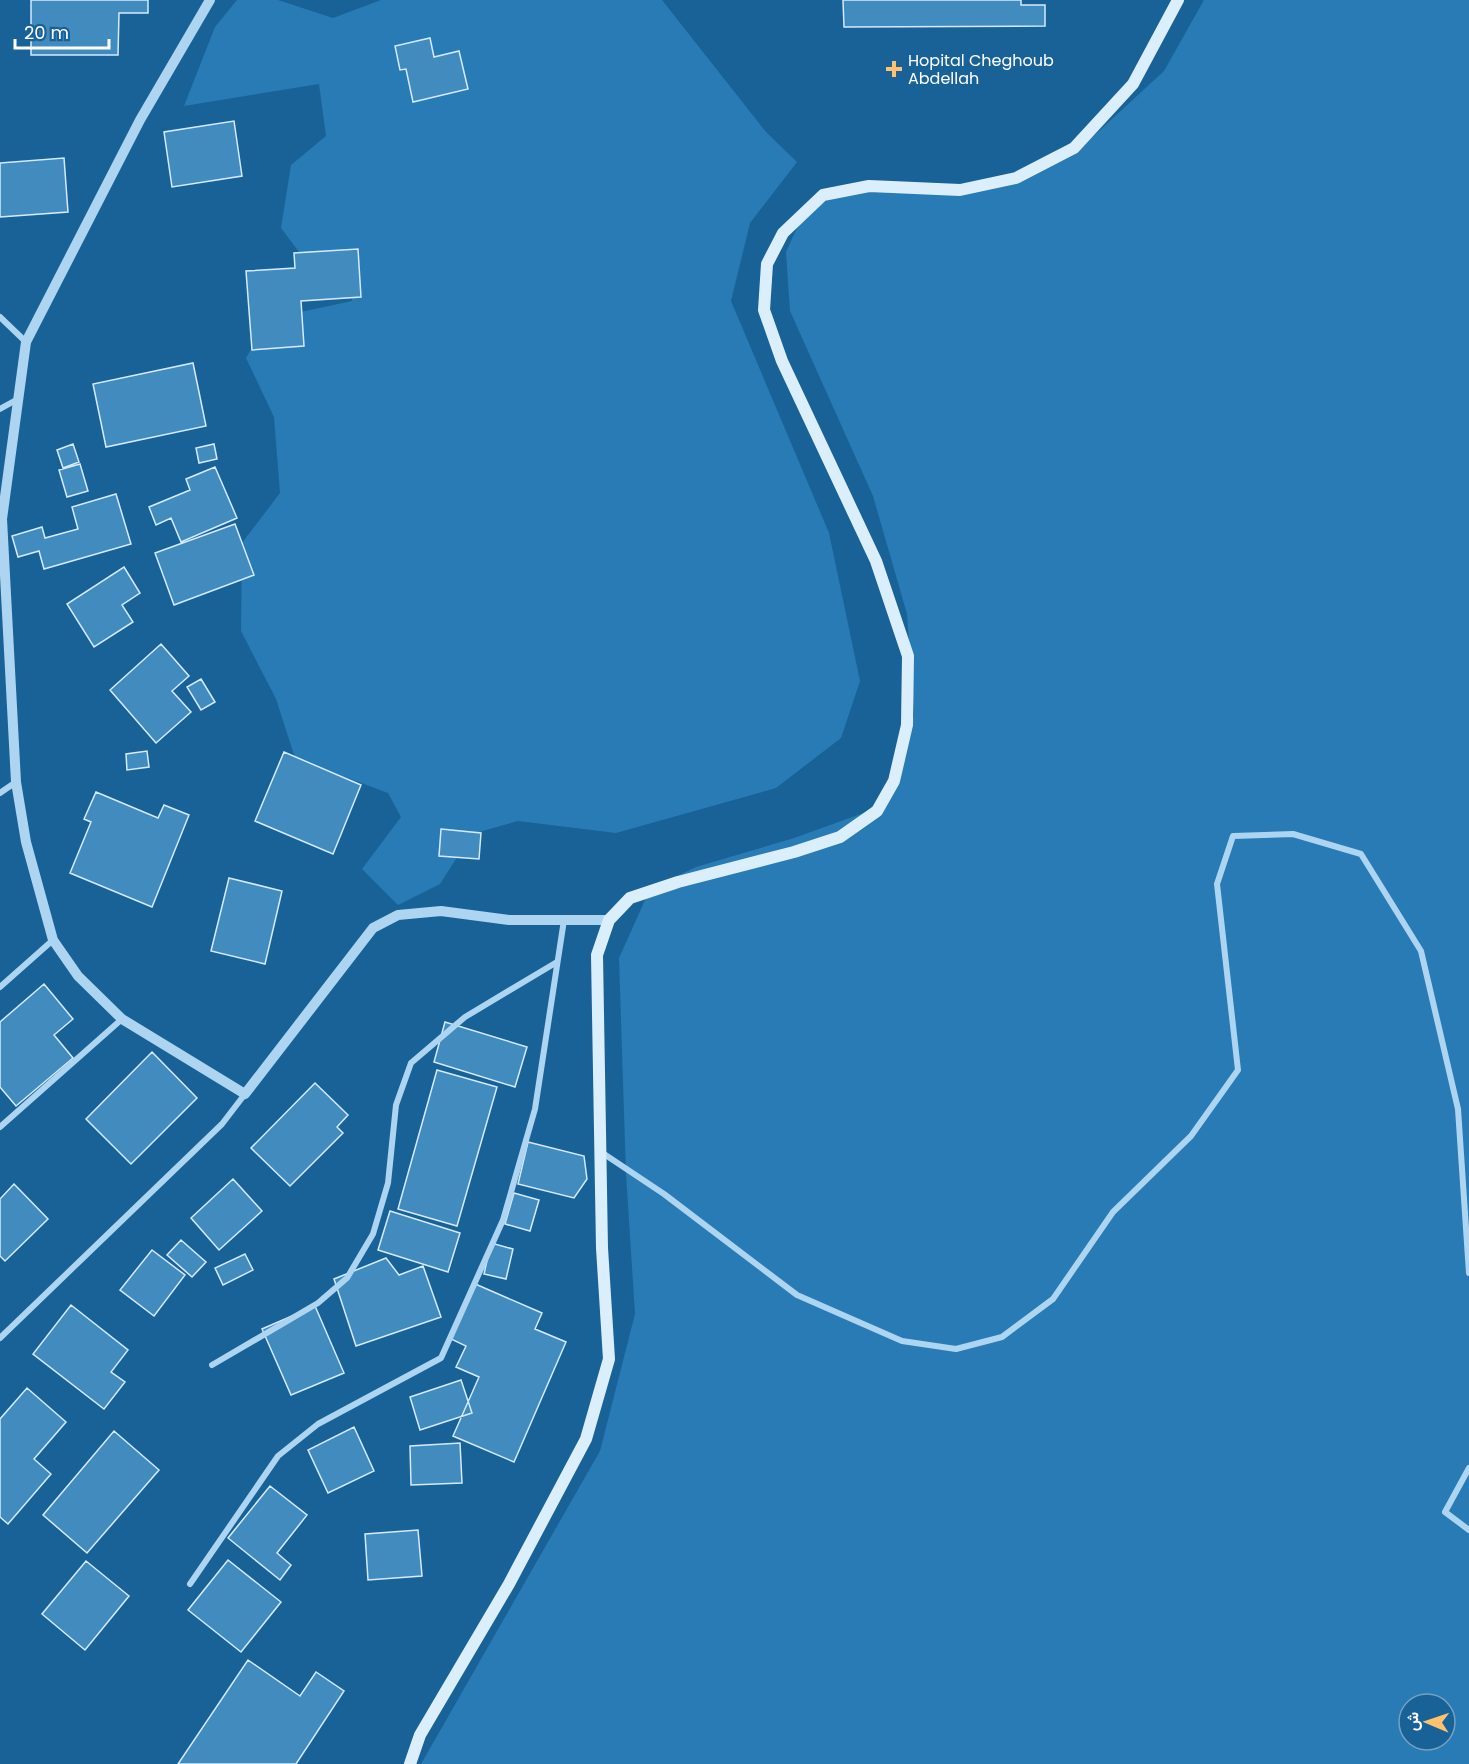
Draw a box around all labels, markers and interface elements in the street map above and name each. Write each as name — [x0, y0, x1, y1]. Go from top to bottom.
scale bar — [15, 12, 110, 50]
text: 20 m — [24, 20, 69, 45]
place label: Hopital Cheghoub Abdellah — [908, 49, 1054, 90]
marker: Hopital Cheghoub Abdellah — [885, 60, 903, 78]
north arrow — [1397, 1692, 1457, 1752]
text: ش — [1401, 1711, 1424, 1732]

